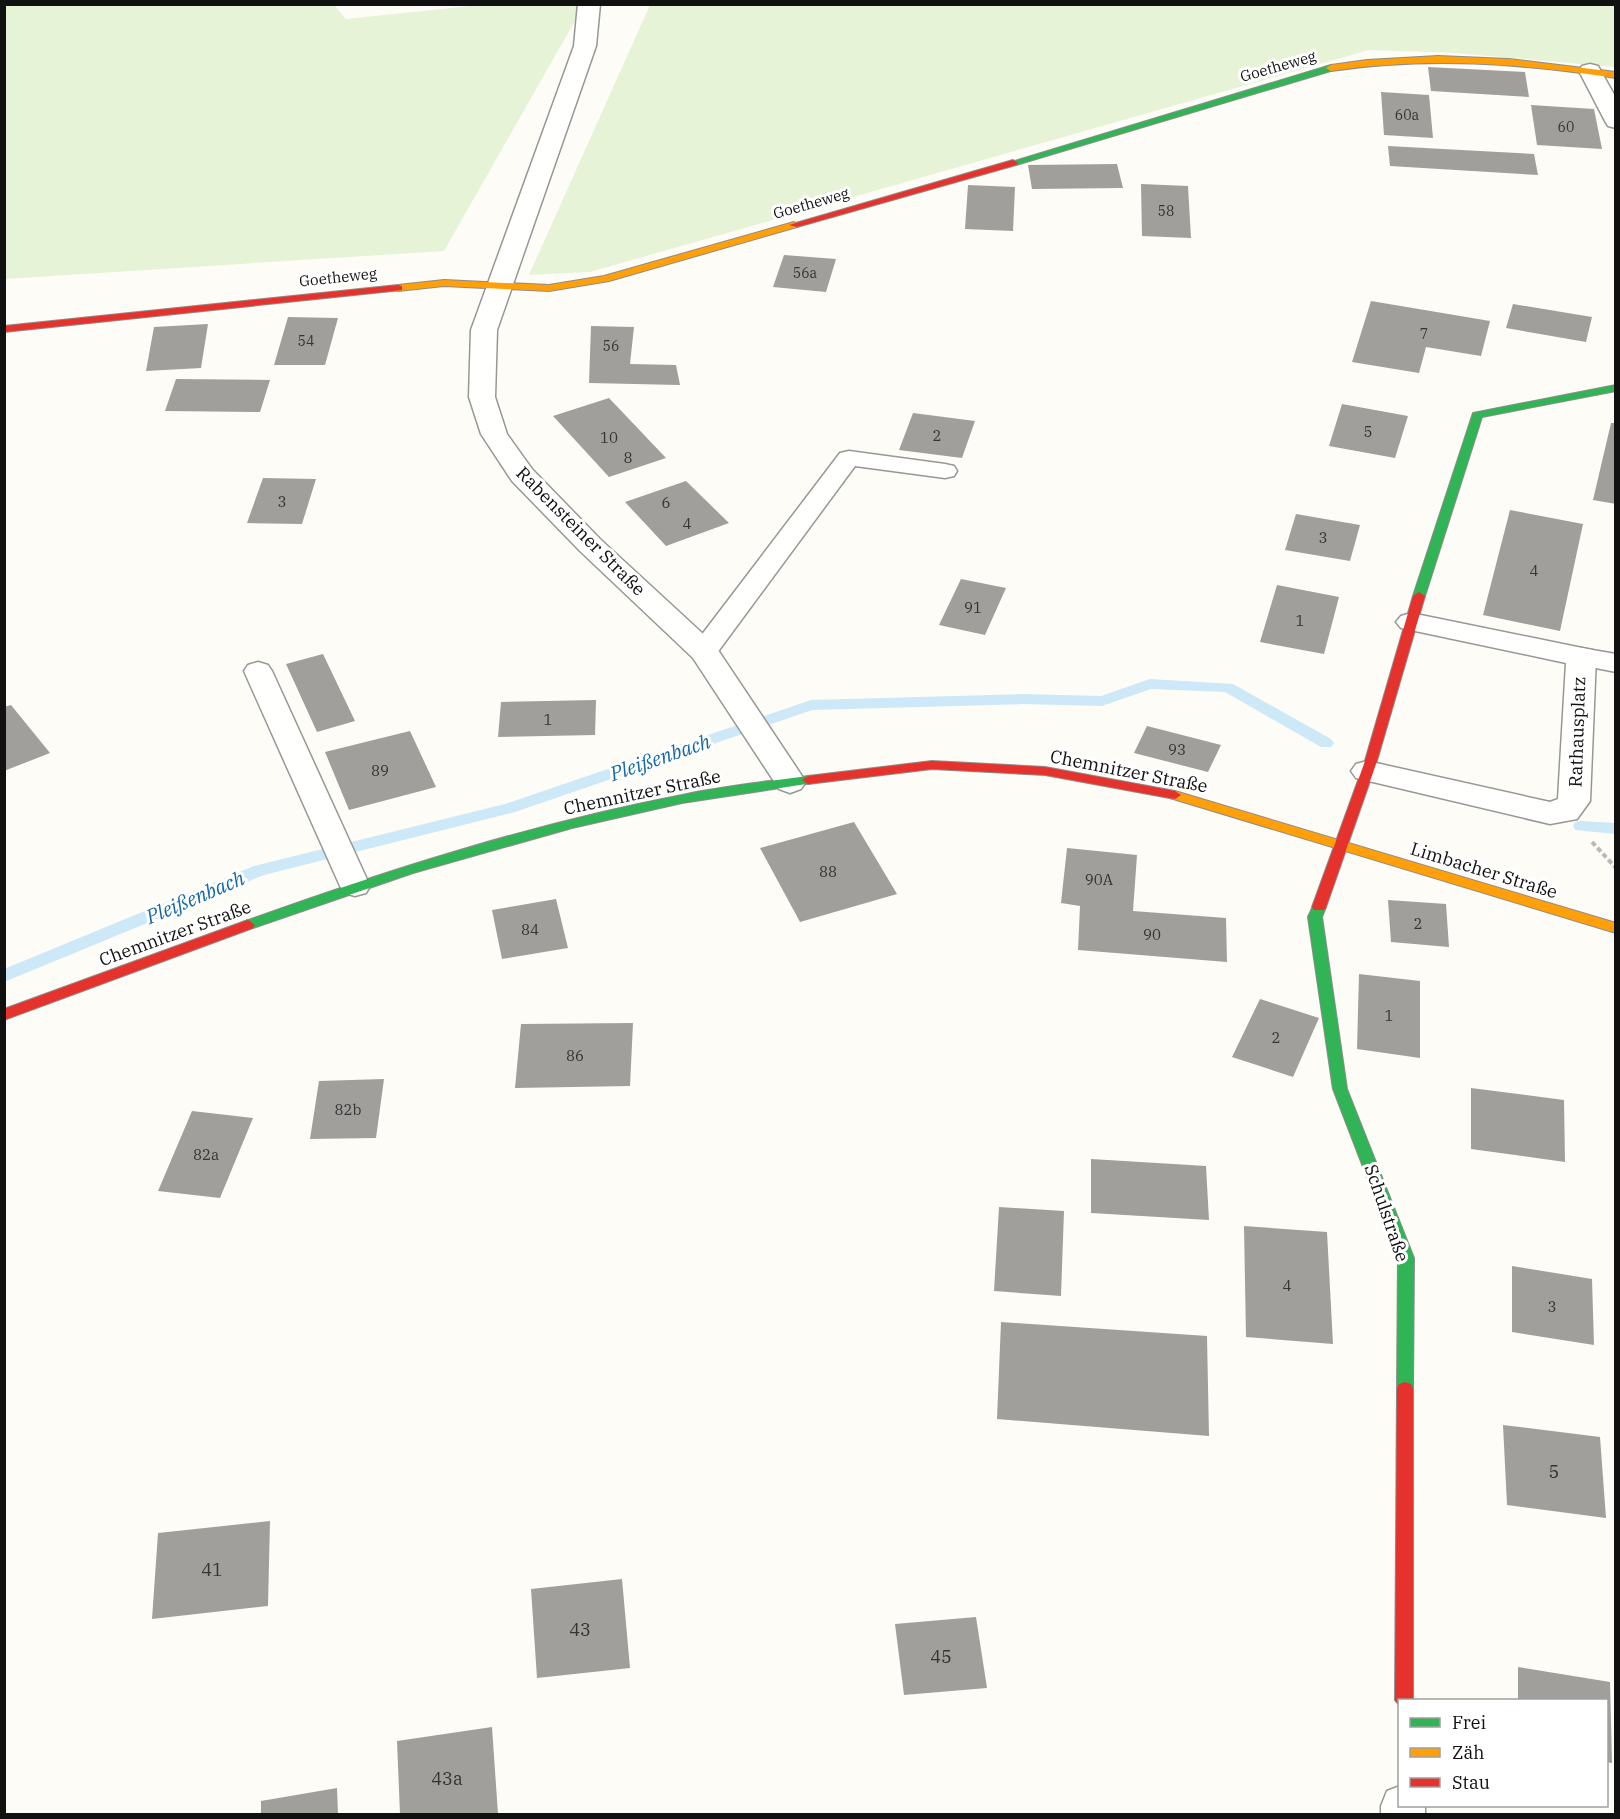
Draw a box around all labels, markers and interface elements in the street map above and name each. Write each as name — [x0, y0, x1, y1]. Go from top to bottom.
street label: Goetheweg — [1238, 46, 1318, 86]
house number: 60a — [1395, 106, 1420, 124]
house number: 60 — [1558, 118, 1574, 136]
street label: Goetheweg — [771, 183, 851, 223]
house number: 58 — [1158, 202, 1174, 220]
street label: Goetheweg — [298, 263, 378, 291]
house number: 56a — [793, 264, 818, 282]
house number: 7 — [1420, 325, 1428, 343]
house number: 54 — [298, 332, 314, 350]
house number: 56 — [603, 337, 619, 355]
house number: 5 — [1363, 422, 1373, 441]
house number: 2 — [932, 426, 942, 445]
house number: 10 — [600, 428, 618, 447]
house number: 8 — [623, 448, 633, 467]
street label: Rabensteiner Straße — [512, 462, 650, 600]
house number: 3 — [277, 492, 287, 511]
house number: 6 — [661, 493, 671, 512]
house number: 4 — [682, 514, 692, 533]
house number: 3 — [1318, 528, 1328, 547]
house number: 4 — [1529, 561, 1539, 580]
house number: 91 — [964, 598, 982, 617]
house number: 1 — [1295, 611, 1305, 630]
street label: Rathausplatz — [1564, 676, 1590, 788]
house number: 1 — [543, 710, 553, 729]
water label: Pleißenbach — [605, 727, 714, 787]
house number: 93 — [1168, 740, 1186, 759]
street label: Chemnitzer Straße — [1048, 744, 1210, 798]
house number: 89 — [371, 761, 389, 780]
street label: Chemnitzer Straße — [561, 764, 723, 820]
street label: Limbacher Straße — [1408, 837, 1560, 903]
house number: 88 — [819, 862, 837, 881]
water label: Pleißenbach — [141, 864, 248, 930]
house number: 90A — [1085, 870, 1114, 889]
street label: Chemnitzer Straße — [96, 895, 254, 971]
house number: 2 — [1413, 914, 1423, 933]
house number: 84 — [521, 920, 539, 939]
house number: 90 — [1143, 925, 1161, 944]
house number: 1 — [1384, 1006, 1394, 1025]
house number: 2 — [1271, 1028, 1281, 1047]
house number: 86 — [566, 1046, 584, 1065]
house number: 82b — [335, 1100, 362, 1119]
house number: 82a — [193, 1145, 219, 1164]
street label: Schulstraße — [1360, 1161, 1414, 1265]
house number: 4 — [1282, 1276, 1292, 1295]
house number: 3 — [1547, 1297, 1557, 1316]
house number: 5 — [1549, 1460, 1559, 1483]
house number: 41 — [201, 1558, 223, 1581]
house number: 43 — [569, 1618, 591, 1641]
house number: 45 — [930, 1645, 952, 1668]
legend — [1398, 1699, 1608, 1807]
text: Frei — [1452, 1711, 1486, 1734]
text: Zäh — [1452, 1741, 1485, 1764]
house number: 43a — [431, 1767, 463, 1790]
text: Stau — [1452, 1771, 1490, 1794]

